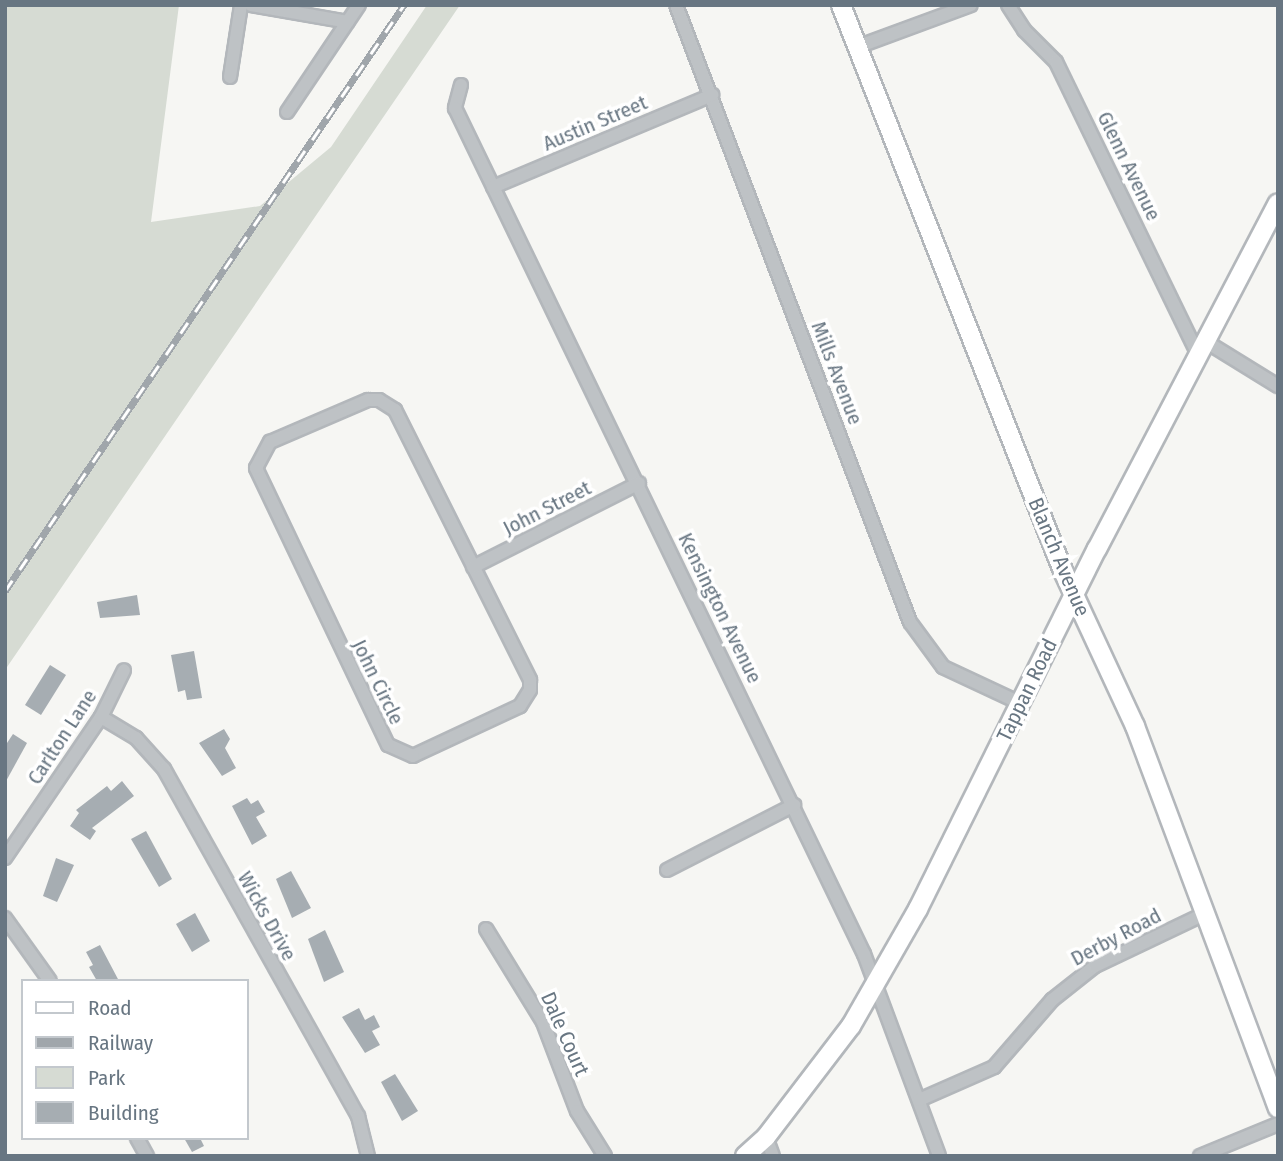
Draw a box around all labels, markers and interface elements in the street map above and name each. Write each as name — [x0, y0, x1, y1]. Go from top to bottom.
street label: Austin Street — [539, 90, 651, 156]
street label: Glenn Avenue — [1092, 107, 1166, 225]
street label: Mills Avenue — [806, 318, 868, 428]
street label: John Street — [499, 475, 595, 541]
street label: Blanch Avenue — [1023, 494, 1095, 620]
street label: Kensington Avenue — [673, 529, 767, 687]
street label: John Circle — [347, 635, 409, 729]
street label: Tappan Road — [991, 635, 1063, 745]
street label: Carlton Lane — [22, 685, 102, 789]
street label: Wicks Drive — [232, 867, 302, 965]
street label: Derby Road — [1066, 903, 1166, 971]
legend — [21, 979, 248, 1140]
street label: Dale Court — [535, 988, 595, 1080]
text: Road — [88, 995, 132, 1021]
text: Railway — [88, 1030, 153, 1056]
text: Park — [88, 1065, 125, 1091]
text: Building — [88, 1100, 159, 1126]

